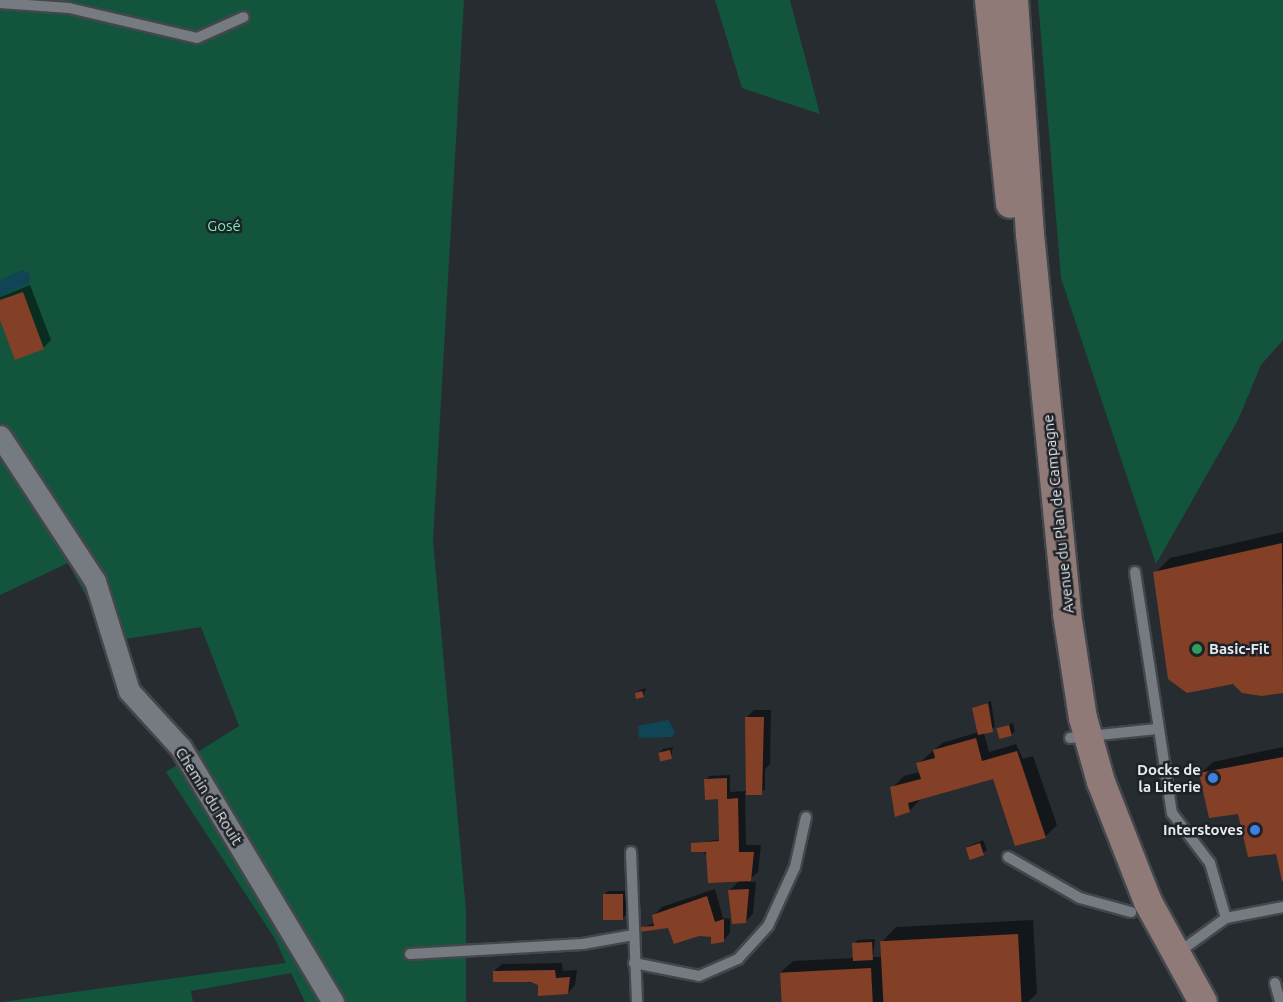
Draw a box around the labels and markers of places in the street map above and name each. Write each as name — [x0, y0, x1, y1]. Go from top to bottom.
place label: Basic-Fit — [1209, 640, 1269, 658]
marker: Basic-Fit — [1190, 642, 1204, 656]
place label: Docks de la Literie — [1137, 760, 1201, 795]
marker: Docks de la Literie — [1206, 771, 1220, 785]
place label: Interstoves — [1163, 821, 1243, 839]
marker: Interstoves — [1248, 823, 1262, 837]

